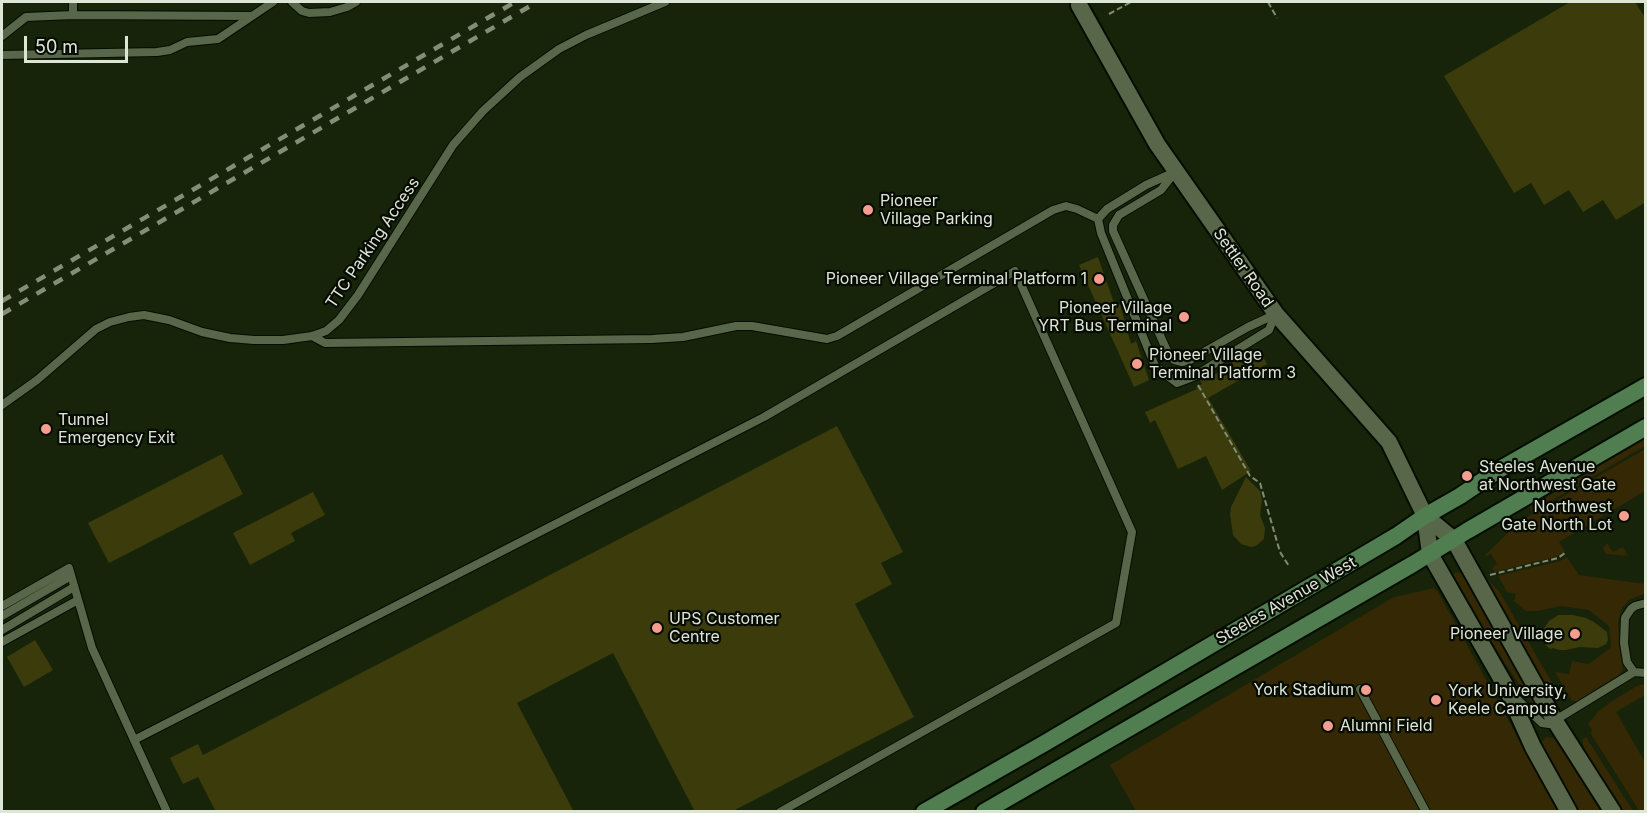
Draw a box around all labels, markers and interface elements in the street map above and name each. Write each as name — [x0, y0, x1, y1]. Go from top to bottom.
scale bar — [27, 24, 130, 62]
text: 50 m — [35, 36, 78, 57]
street label: TTC Parking Access — [322, 174, 424, 312]
place label: Pioneer Village Parking — [880, 191, 993, 229]
marker: Pioneer Village Parking — [861, 203, 875, 217]
street label: Settler Road — [1209, 225, 1277, 311]
place label: Pioneer Village Terminal Platform 1 — [826, 269, 1087, 289]
marker: Pioneer Village Terminal Platform 1 — [1092, 272, 1106, 286]
place label: Pioneer Village YRT Bus Terminal — [1038, 298, 1172, 336]
marker: Pioneer Village YRT Bus Terminal — [1177, 310, 1191, 324]
place label: Pioneer Village Terminal Platform 3 — [1149, 345, 1296, 383]
marker: Pioneer Village Terminal Platform 3 — [1130, 357, 1144, 371]
place label: Tunnel Emergency Exit — [58, 410, 175, 448]
marker: Tunnel Emergency Exit — [39, 422, 53, 436]
place label: Steeles Avenue at Northwest Gate — [1479, 457, 1616, 495]
marker: Steeles Avenue at Northwest Gate — [1460, 469, 1474, 483]
place label: Northwest Gate North Lot — [1501, 497, 1612, 535]
marker: Northwest Gate North Lot — [1617, 509, 1631, 523]
street label: Steeles Avenue West — [1212, 553, 1360, 649]
place label: UPS Customer Centre — [669, 609, 780, 647]
marker: UPS Customer Centre — [650, 621, 664, 635]
place label: Pioneer Village — [1450, 624, 1563, 644]
marker: Pioneer Village — [1568, 627, 1582, 641]
place label: York Stadium — [1254, 680, 1354, 700]
place label: York University, Keele Campus — [1448, 681, 1567, 719]
marker: York Stadium — [1359, 683, 1373, 697]
marker: York University, Keele Campus — [1429, 693, 1443, 707]
place label: Alumni Field — [1340, 716, 1433, 736]
marker: Alumni Field — [1321, 719, 1335, 733]

